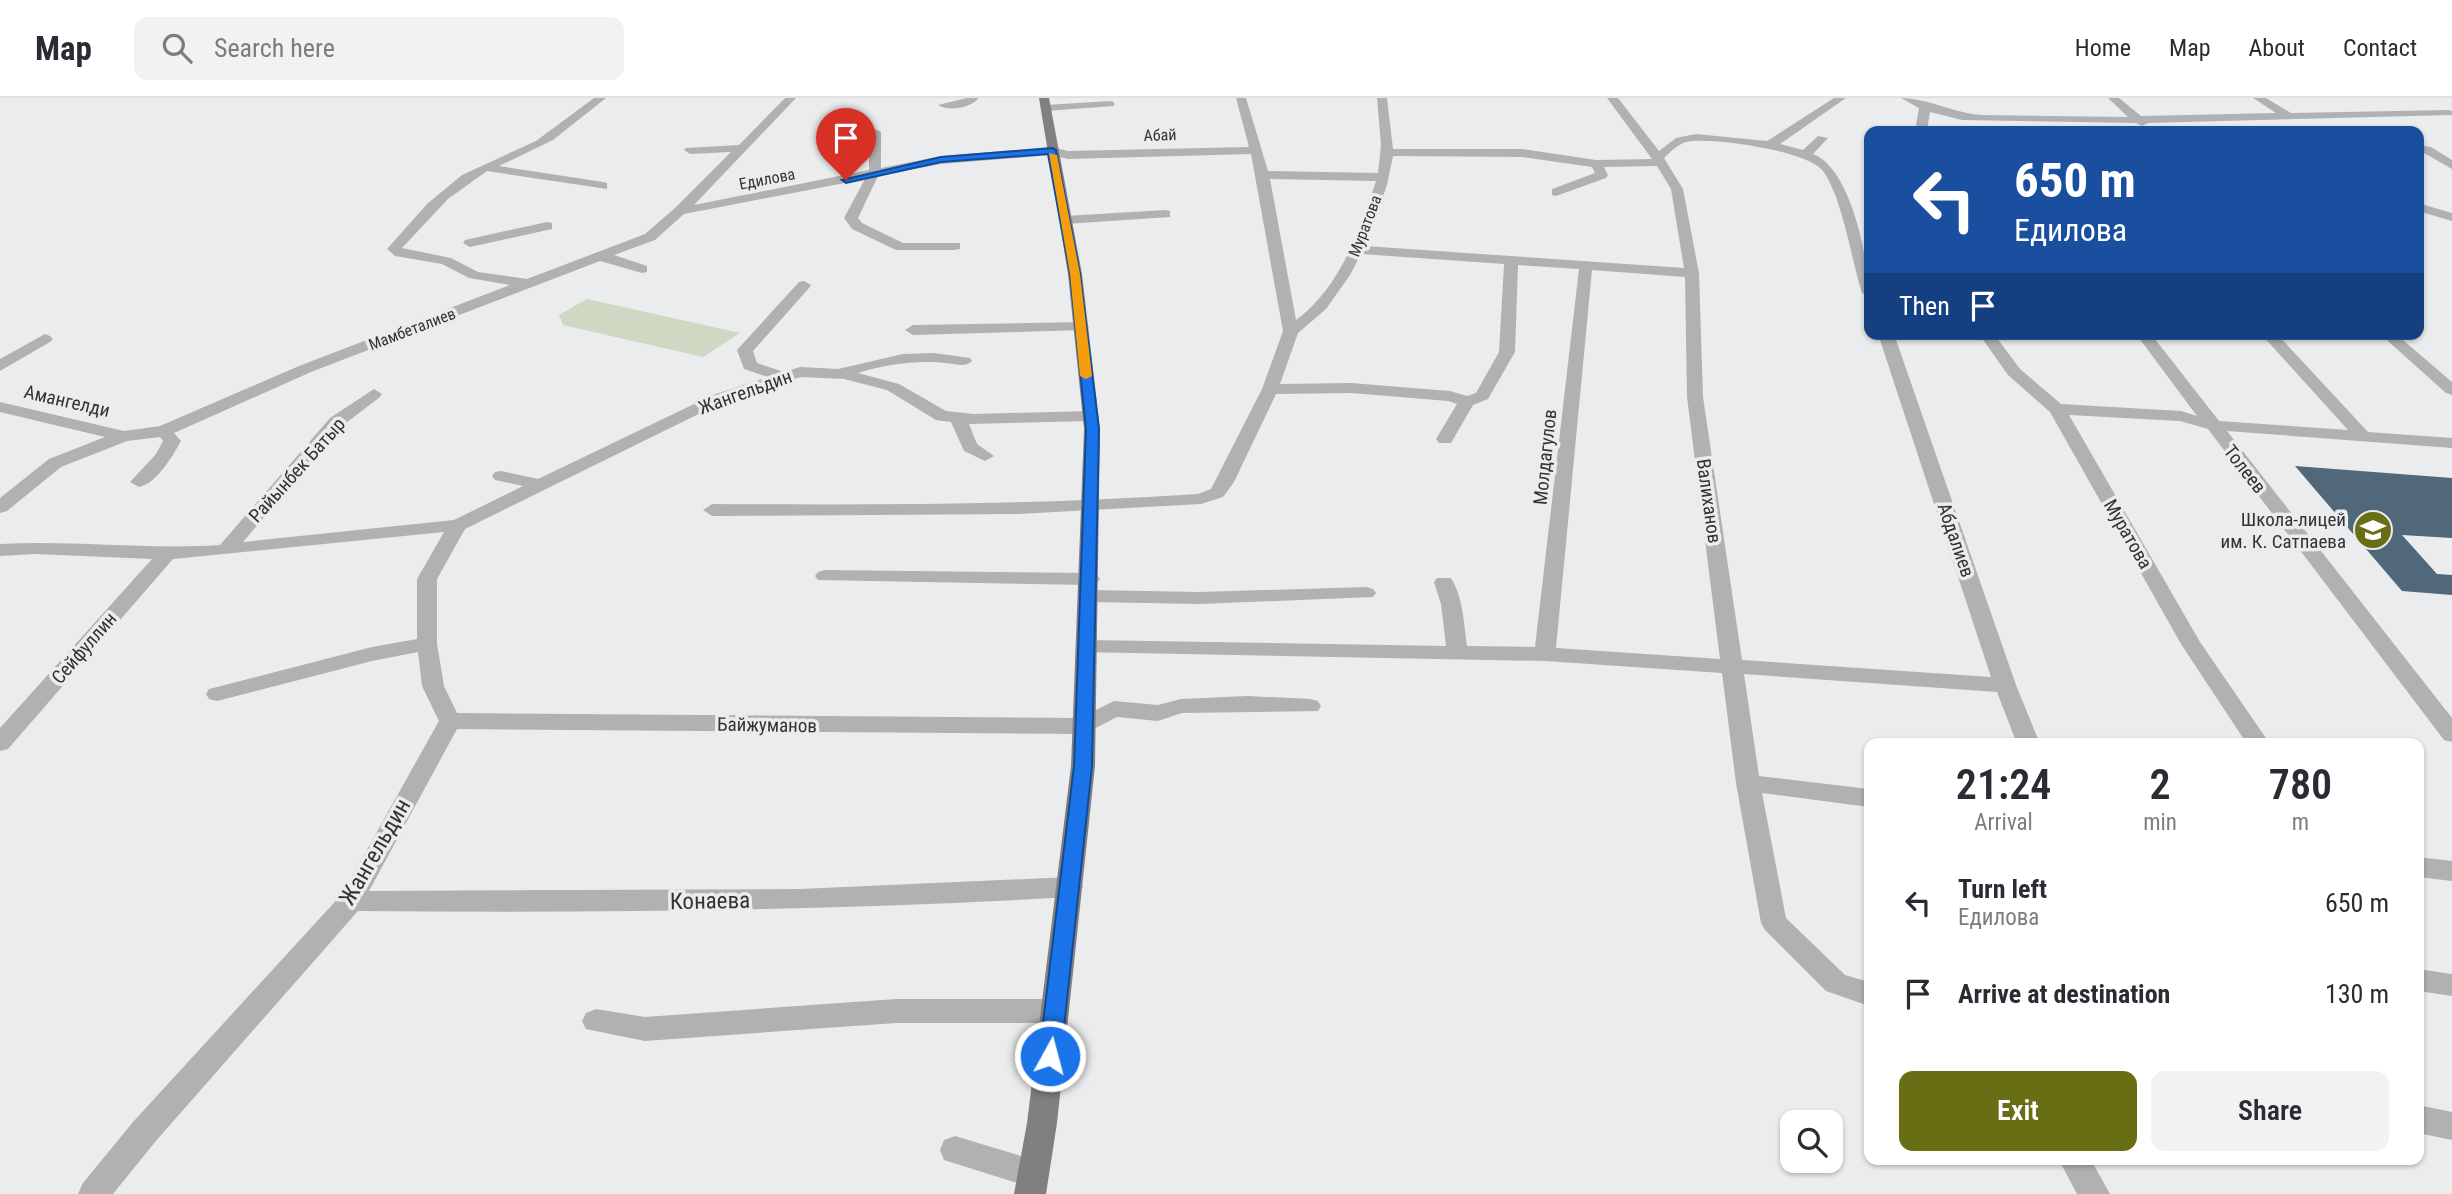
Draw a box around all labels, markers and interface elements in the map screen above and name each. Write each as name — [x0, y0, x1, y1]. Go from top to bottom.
search box — [134, 17, 624, 80]
text: Map — [35, 29, 92, 68]
icon: search — [158, 29, 196, 67]
text: Search here — [214, 33, 335, 63]
text: Home — [2075, 34, 2131, 62]
text: Map — [2169, 34, 2211, 62]
text: About — [2249, 34, 2305, 62]
text: Contact — [2343, 34, 2417, 62]
pin — [816, 108, 876, 180]
icon: arrive — [827, 119, 865, 157]
street label: Абай — [1143, 125, 1177, 145]
text: 650 m — [2014, 152, 2136, 209]
icon: left — [1899, 154, 1990, 245]
street label: Едилова — [737, 164, 797, 194]
street label: Муратова — [1345, 193, 1385, 259]
text: Едилова — [2014, 211, 2127, 249]
icon: arrive — [1964, 287, 2002, 325]
text: Then — [1899, 291, 1950, 321]
street label: Мамбеталиев — [366, 304, 458, 354]
street label: Жангельдин — [695, 364, 795, 420]
street label: Амангелди — [22, 380, 112, 422]
street label: Молдагулов — [1529, 408, 1561, 506]
street label: Райынбек Батыр — [244, 413, 350, 527]
street label: Толеев — [2219, 440, 2271, 498]
street label: Валиханов — [1692, 457, 1726, 545]
street label: Муратова — [2099, 495, 2157, 573]
street label: Абдалиев — [1933, 500, 1979, 580]
place label: Школа-лицей им. К. Сатпаева — [2221, 508, 2346, 553]
school or university icon: Школа-лицей им. К. Сатпаева — [2352, 509, 2394, 551]
street label: Сейфуллин — [47, 607, 121, 689]
street label: Байжуманов — [717, 713, 817, 737]
text: 21:24 — [1956, 760, 2051, 809]
text: 2 — [2150, 760, 2171, 809]
text: 780 — [2269, 760, 2332, 809]
street label: Жангельдин — [334, 794, 416, 910]
text: Arrival — [1974, 809, 2033, 836]
text: min — [2143, 809, 2177, 836]
text: m — [2292, 809, 2309, 836]
text: Turn left — [1958, 874, 2047, 904]
icon: left — [1899, 884, 1937, 922]
street label: Конаева — [670, 887, 750, 915]
text: 650 m — [2325, 888, 2389, 918]
text: Едилова — [1958, 904, 2039, 931]
icon: arrive — [1899, 975, 1937, 1013]
text: Arrive at destination — [1958, 979, 2170, 1009]
text: 130 m — [2325, 979, 2389, 1009]
position arrow — [1013, 1019, 1087, 1093]
button: Exit — [1899, 1071, 2137, 1151]
button: Share — [2151, 1071, 2389, 1151]
map controls — [1780, 1110, 1843, 1173]
button: search — [1780, 1110, 1843, 1173]

